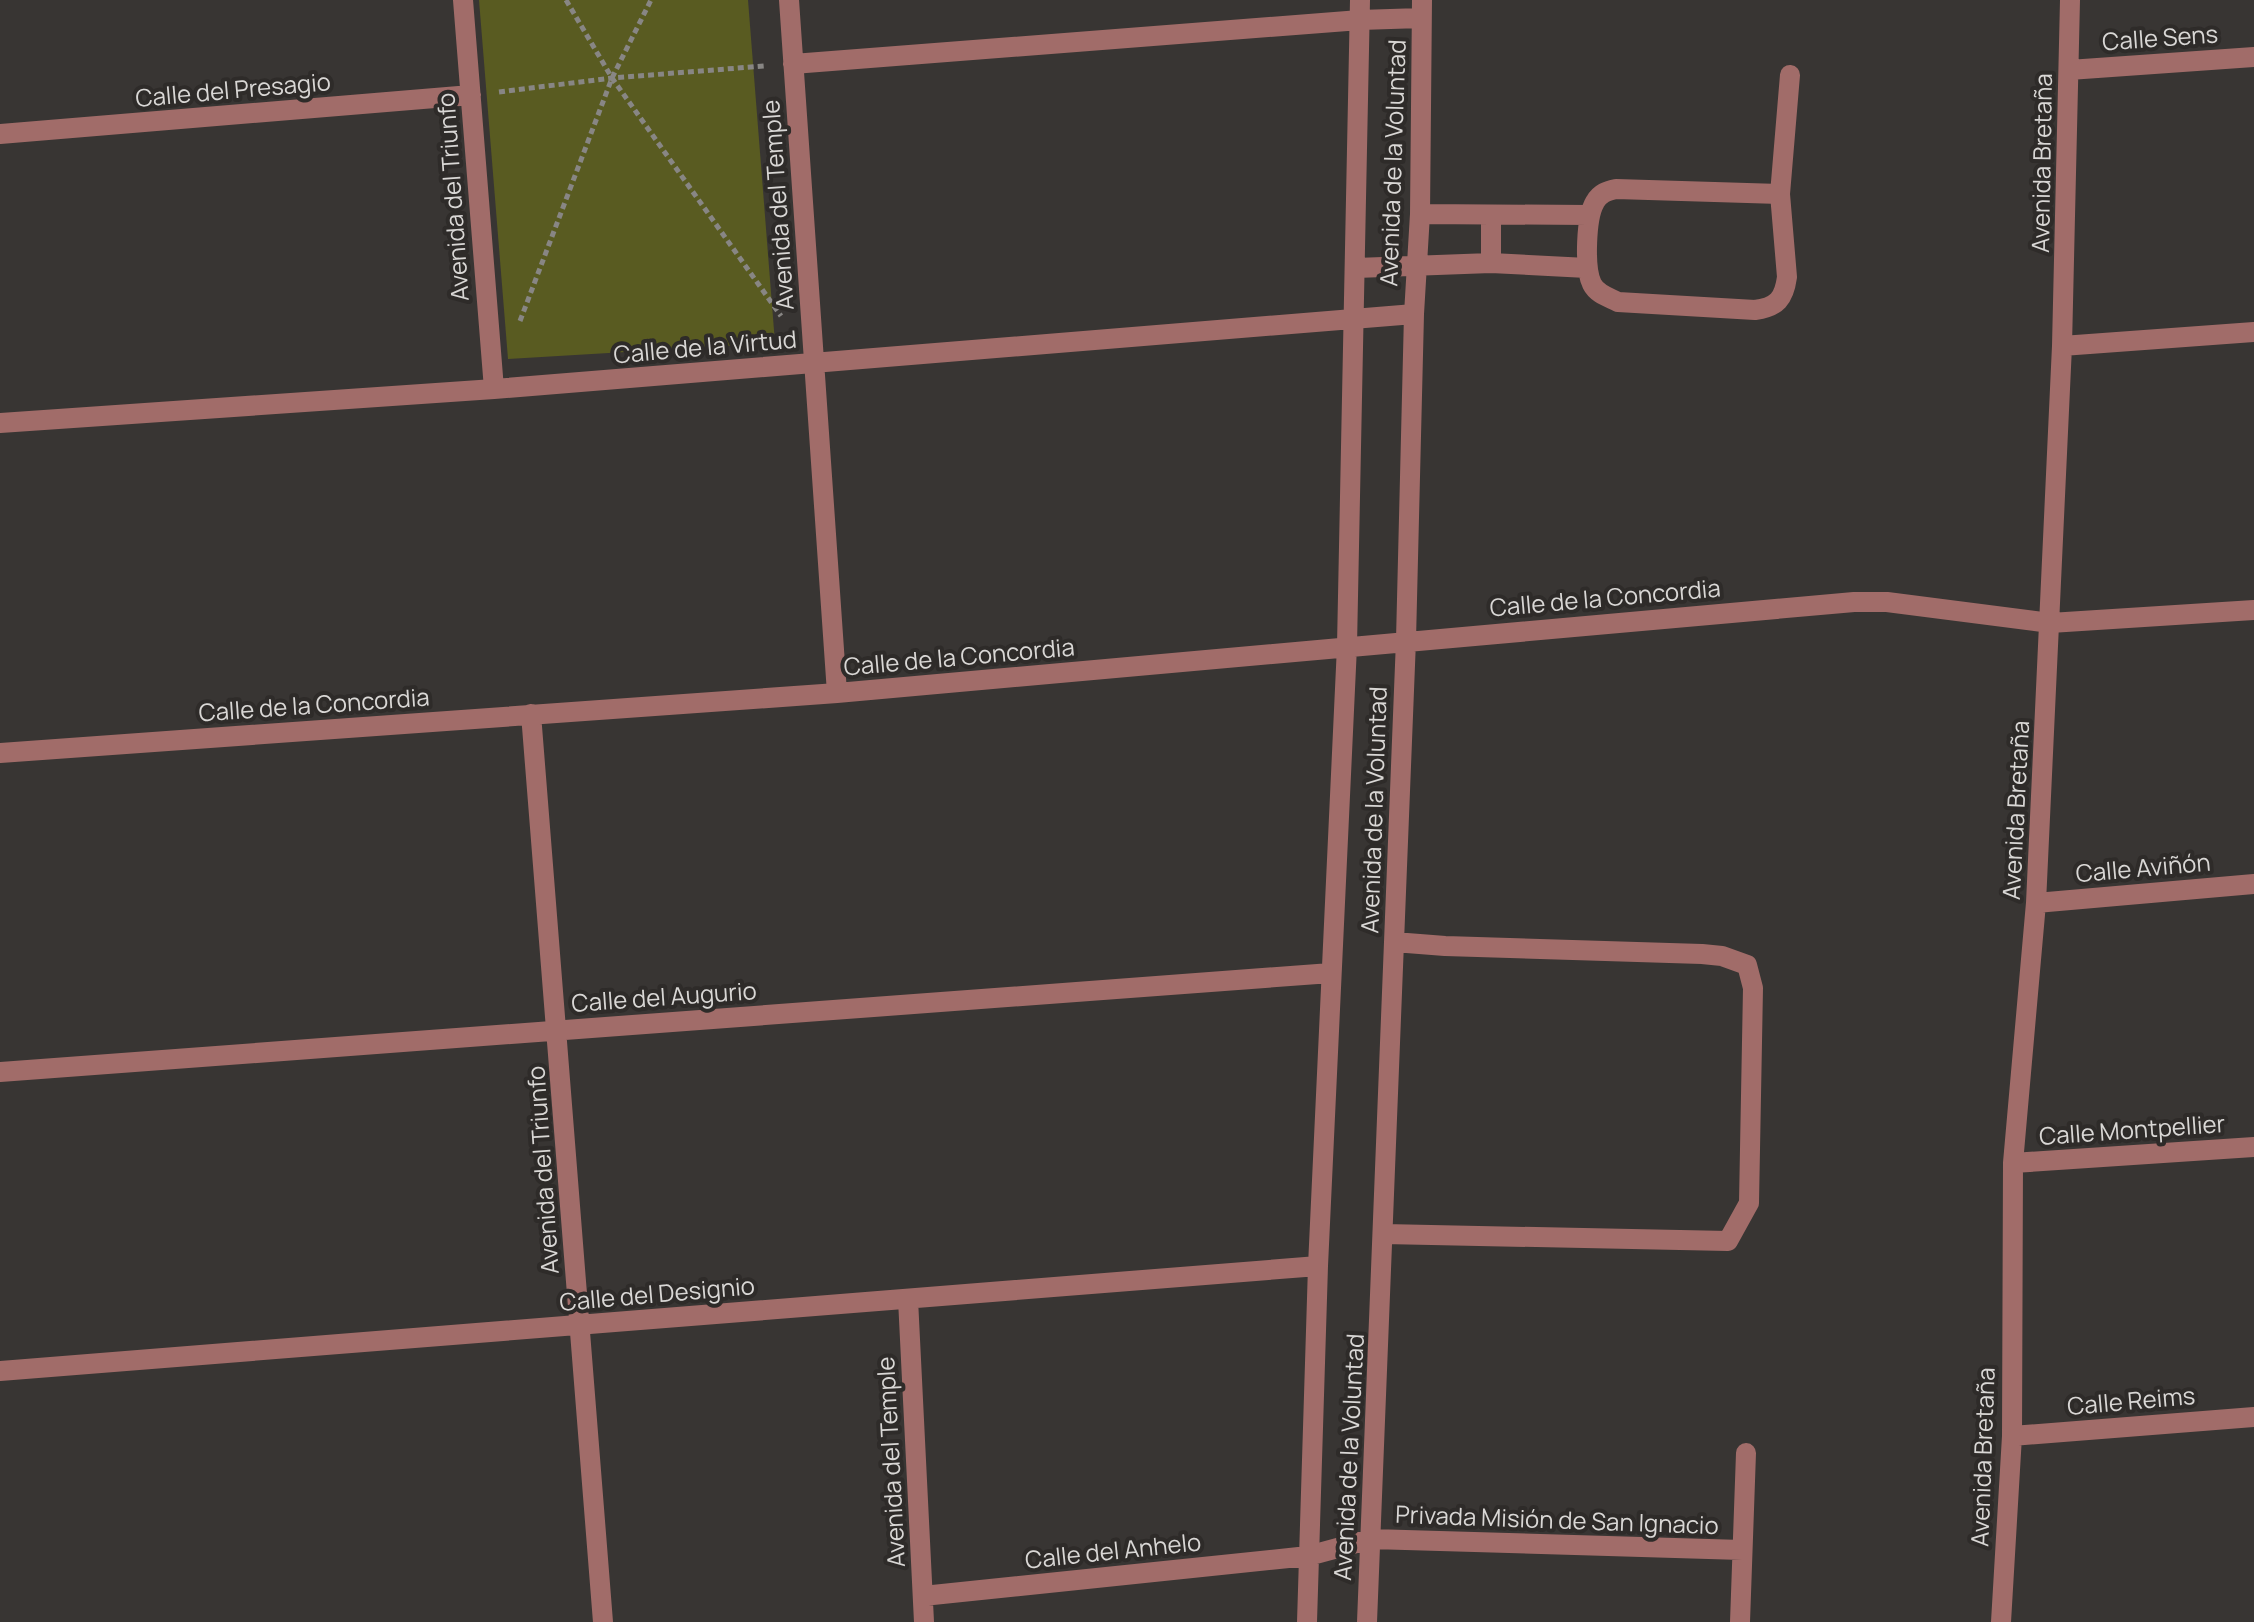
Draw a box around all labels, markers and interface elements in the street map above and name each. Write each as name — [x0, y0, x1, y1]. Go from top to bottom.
street label: Calle Sens — [2101, 16, 2219, 58]
street label: Avenida de la Voluntad — [1371, 39, 1413, 287]
street label: Calle del Presagio — [134, 64, 332, 114]
street label: Avenida Bretaña — [2023, 73, 2059, 253]
street label: Avenida del Triunfo — [428, 92, 476, 302]
street label: Avenida del Temple — [753, 99, 801, 311]
street label: Calle de la Virtud — [612, 322, 798, 370]
street label: Calle de la Concordia — [1488, 570, 1722, 624]
street label: Calle de la Concordia — [842, 629, 1076, 683]
street label: Calle de la Concordia — [197, 679, 431, 729]
street label: Avenida de la Voluntad — [1352, 686, 1394, 934]
street label: Avenida Bretaña — [1994, 719, 2036, 901]
street label: Calle Aviñón — [2074, 845, 2212, 889]
street label: Calle del Augurio — [570, 973, 758, 1019]
street label: Avenida del Triunfo — [518, 1065, 566, 1275]
street label: Calle Montpellier — [2038, 1106, 2227, 1152]
street label: Calle del Designio — [558, 1268, 756, 1318]
street label: Avenida de la Voluntad — [1325, 1333, 1371, 1581]
street label: Avenida del Temple — [868, 1356, 912, 1568]
street label: Avenida Bretaña — [1962, 1367, 2002, 1547]
street label: Calle Reims — [2066, 1378, 2196, 1422]
street label: Privada Misión de San Ignacio — [1395, 1497, 1719, 1541]
street label: Calle del Anhelo — [1023, 1524, 1203, 1576]

